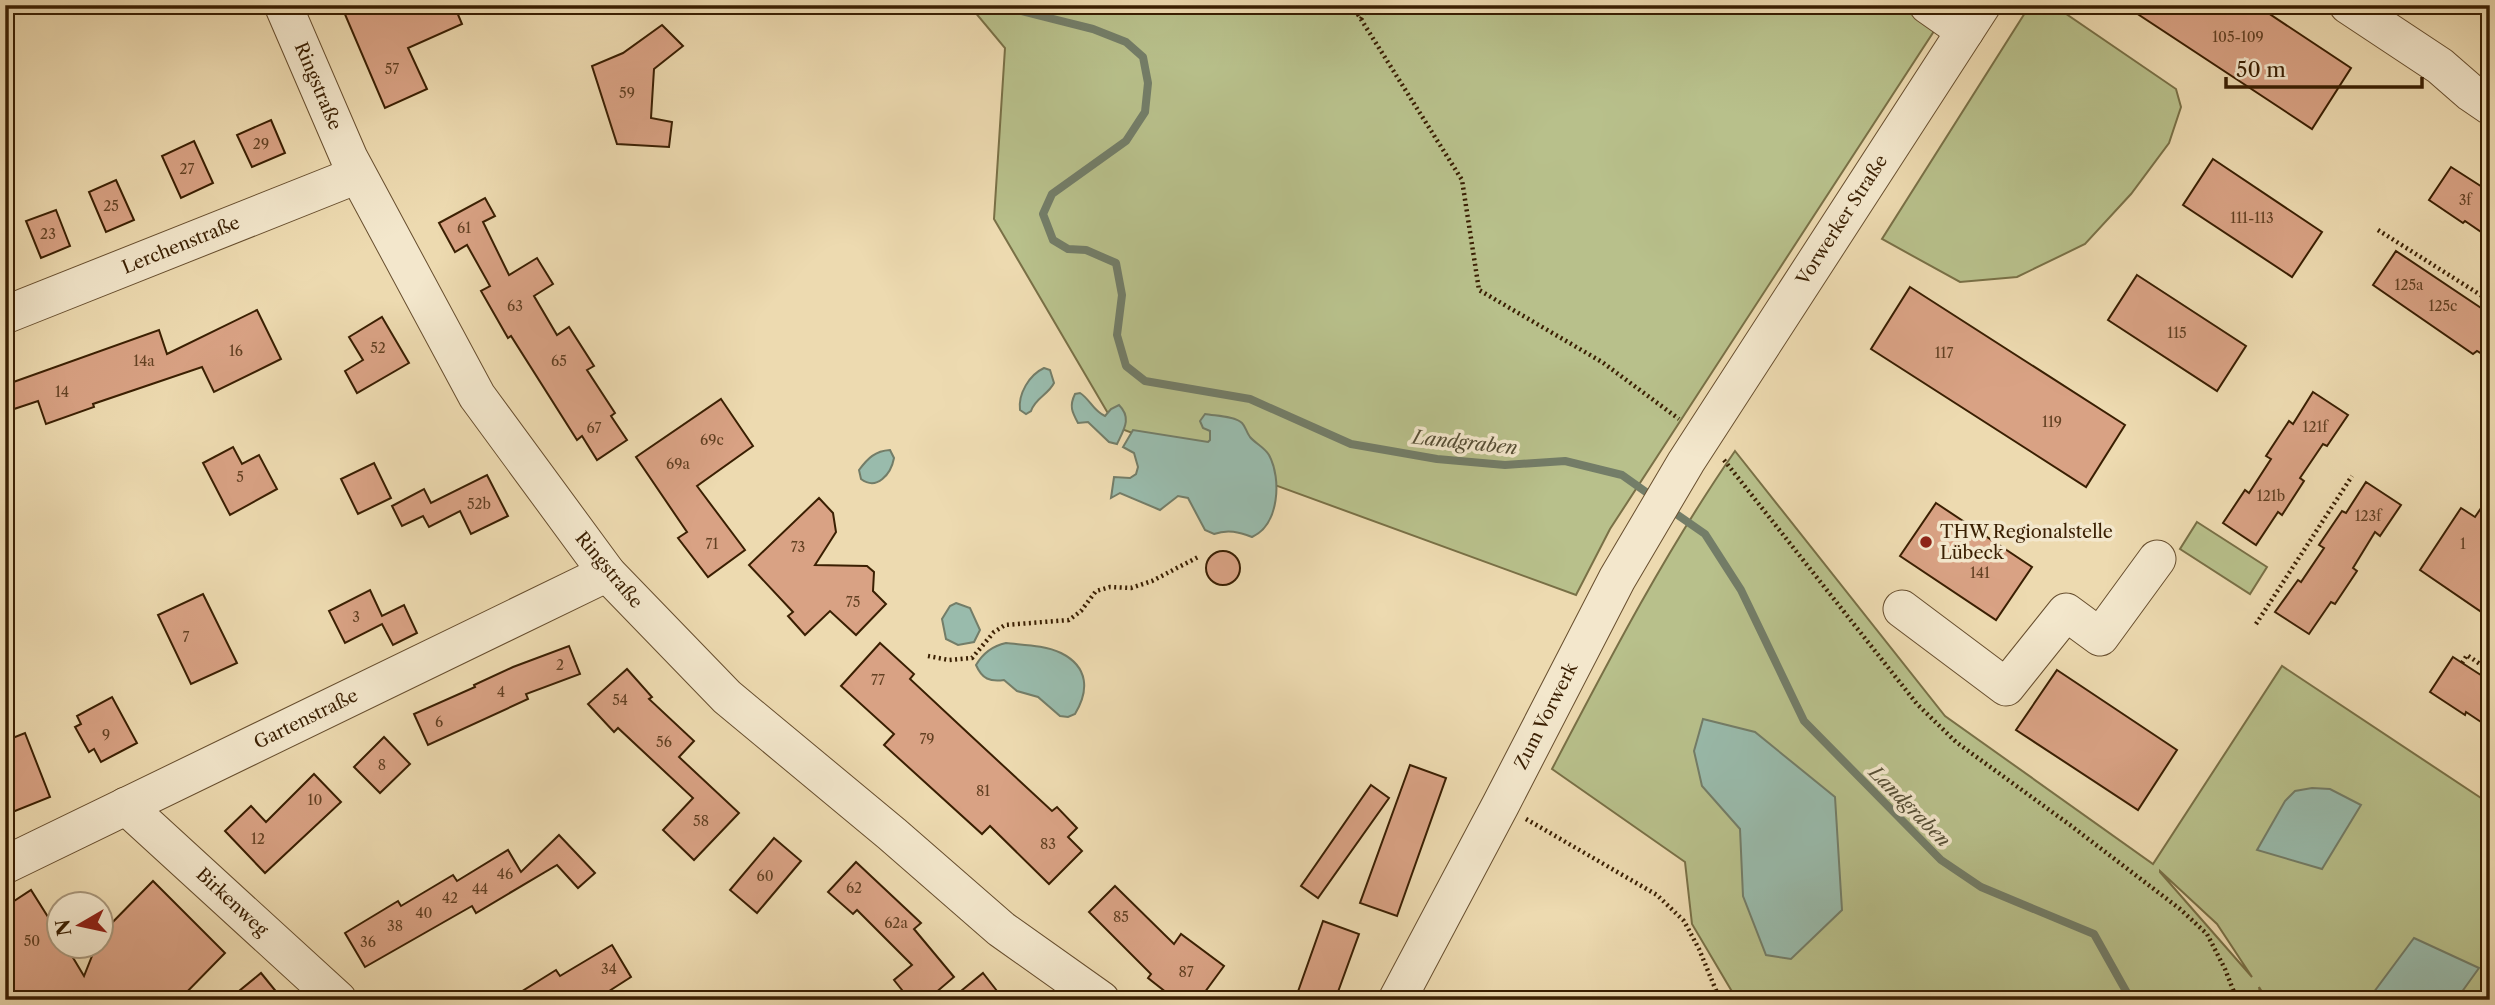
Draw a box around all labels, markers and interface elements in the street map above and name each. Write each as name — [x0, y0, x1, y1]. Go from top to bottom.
house number: 105-109 — [2212, 28, 2264, 46]
street label: Ringstraße — [290, 39, 346, 133]
scale bar — [2226, 46, 2422, 90]
text: 50 m — [2236, 57, 2286, 82]
house number: 57 — [385, 60, 399, 78]
house number: 59 — [619, 84, 635, 102]
house number: 29 — [253, 135, 269, 153]
street label: Vorwerker Straße — [1791, 151, 1892, 290]
house number: 27 — [180, 160, 195, 178]
house number: 3f — [2459, 191, 2473, 209]
house number: 25 — [103, 197, 119, 215]
house number: 111-113 — [2230, 209, 2274, 227]
street label: Lerchenstraße — [119, 211, 243, 279]
house number: 61 — [457, 219, 471, 237]
house number: 23 — [40, 225, 56, 243]
house number: 125a — [2395, 276, 2424, 294]
house number: 63 — [507, 297, 523, 315]
house number: 125c — [2429, 297, 2457, 315]
house number: 115 — [2167, 324, 2187, 342]
house number: 52 — [370, 339, 386, 357]
house number: 16 — [229, 342, 243, 360]
house number: 117 — [1935, 344, 1953, 362]
house number: 14a — [133, 352, 155, 370]
house number: 65 — [551, 352, 567, 370]
house number: 14 — [55, 383, 69, 401]
house number: 119 — [2042, 413, 2062, 431]
house number: 121f — [2303, 418, 2329, 436]
house number: 67 — [587, 419, 602, 437]
water label: Landgraben — [1409, 425, 1519, 459]
house number: 69c — [700, 431, 724, 449]
house number: 69a — [666, 455, 691, 473]
house number: 5 — [236, 468, 244, 486]
house number: 121b — [2257, 487, 2285, 505]
house number: 52b — [467, 495, 491, 513]
house number: 123f — [2355, 507, 2383, 525]
place label: THW Regionalstelle Lübeck — [1940, 521, 2113, 564]
street label: Ringstraße — [571, 527, 647, 613]
marker: THW Regionalstelle Lübeck — [1918, 534, 1934, 550]
house number: 71 — [706, 535, 718, 553]
house number: 1 — [2460, 535, 2466, 553]
house number: 73 — [791, 538, 805, 556]
house number: 141 — [1970, 564, 1990, 582]
house number: 75 — [846, 593, 860, 611]
house number: 3 — [352, 608, 360, 626]
house number: 7 — [183, 628, 190, 646]
house number: 2 — [556, 656, 564, 674]
street label: Zum Vorwerk — [1510, 658, 1583, 773]
house number: 77 — [871, 671, 885, 689]
house number: 4 — [497, 683, 505, 701]
street label: Gartenstraße — [250, 684, 362, 754]
house number: 54 — [612, 691, 628, 709]
house number: 6 — [435, 713, 443, 731]
house number: 9 — [102, 726, 110, 744]
house number: 79 — [919, 730, 935, 748]
house number: 56 — [656, 733, 672, 751]
house number: 8 — [378, 756, 386, 774]
water label: Landgraben — [1863, 760, 1955, 852]
house number: 81 — [976, 782, 990, 800]
house number: 10 — [308, 791, 322, 809]
house number: 58 — [693, 812, 709, 830]
house number: 12 — [251, 830, 265, 848]
house number: 83 — [1040, 835, 1056, 853]
street label: Birkenweg — [192, 863, 273, 941]
house number: 46 — [497, 865, 513, 883]
house number: 60 — [756, 867, 774, 885]
house number: 62 — [846, 879, 862, 897]
house number: 44 — [472, 880, 488, 898]
house number: 42 — [442, 889, 458, 907]
north arrow — [46, 890, 116, 960]
house number: 40 — [416, 904, 433, 922]
house number: 85 — [1113, 908, 1129, 926]
house number: 62a — [884, 914, 908, 932]
house number: 38 — [387, 917, 403, 935]
text: N — [51, 918, 76, 938]
house number: 50 — [24, 932, 40, 950]
house number: 36 — [360, 933, 376, 951]
house number: 34 — [601, 960, 617, 978]
house number: 87 — [1178, 963, 1194, 981]

